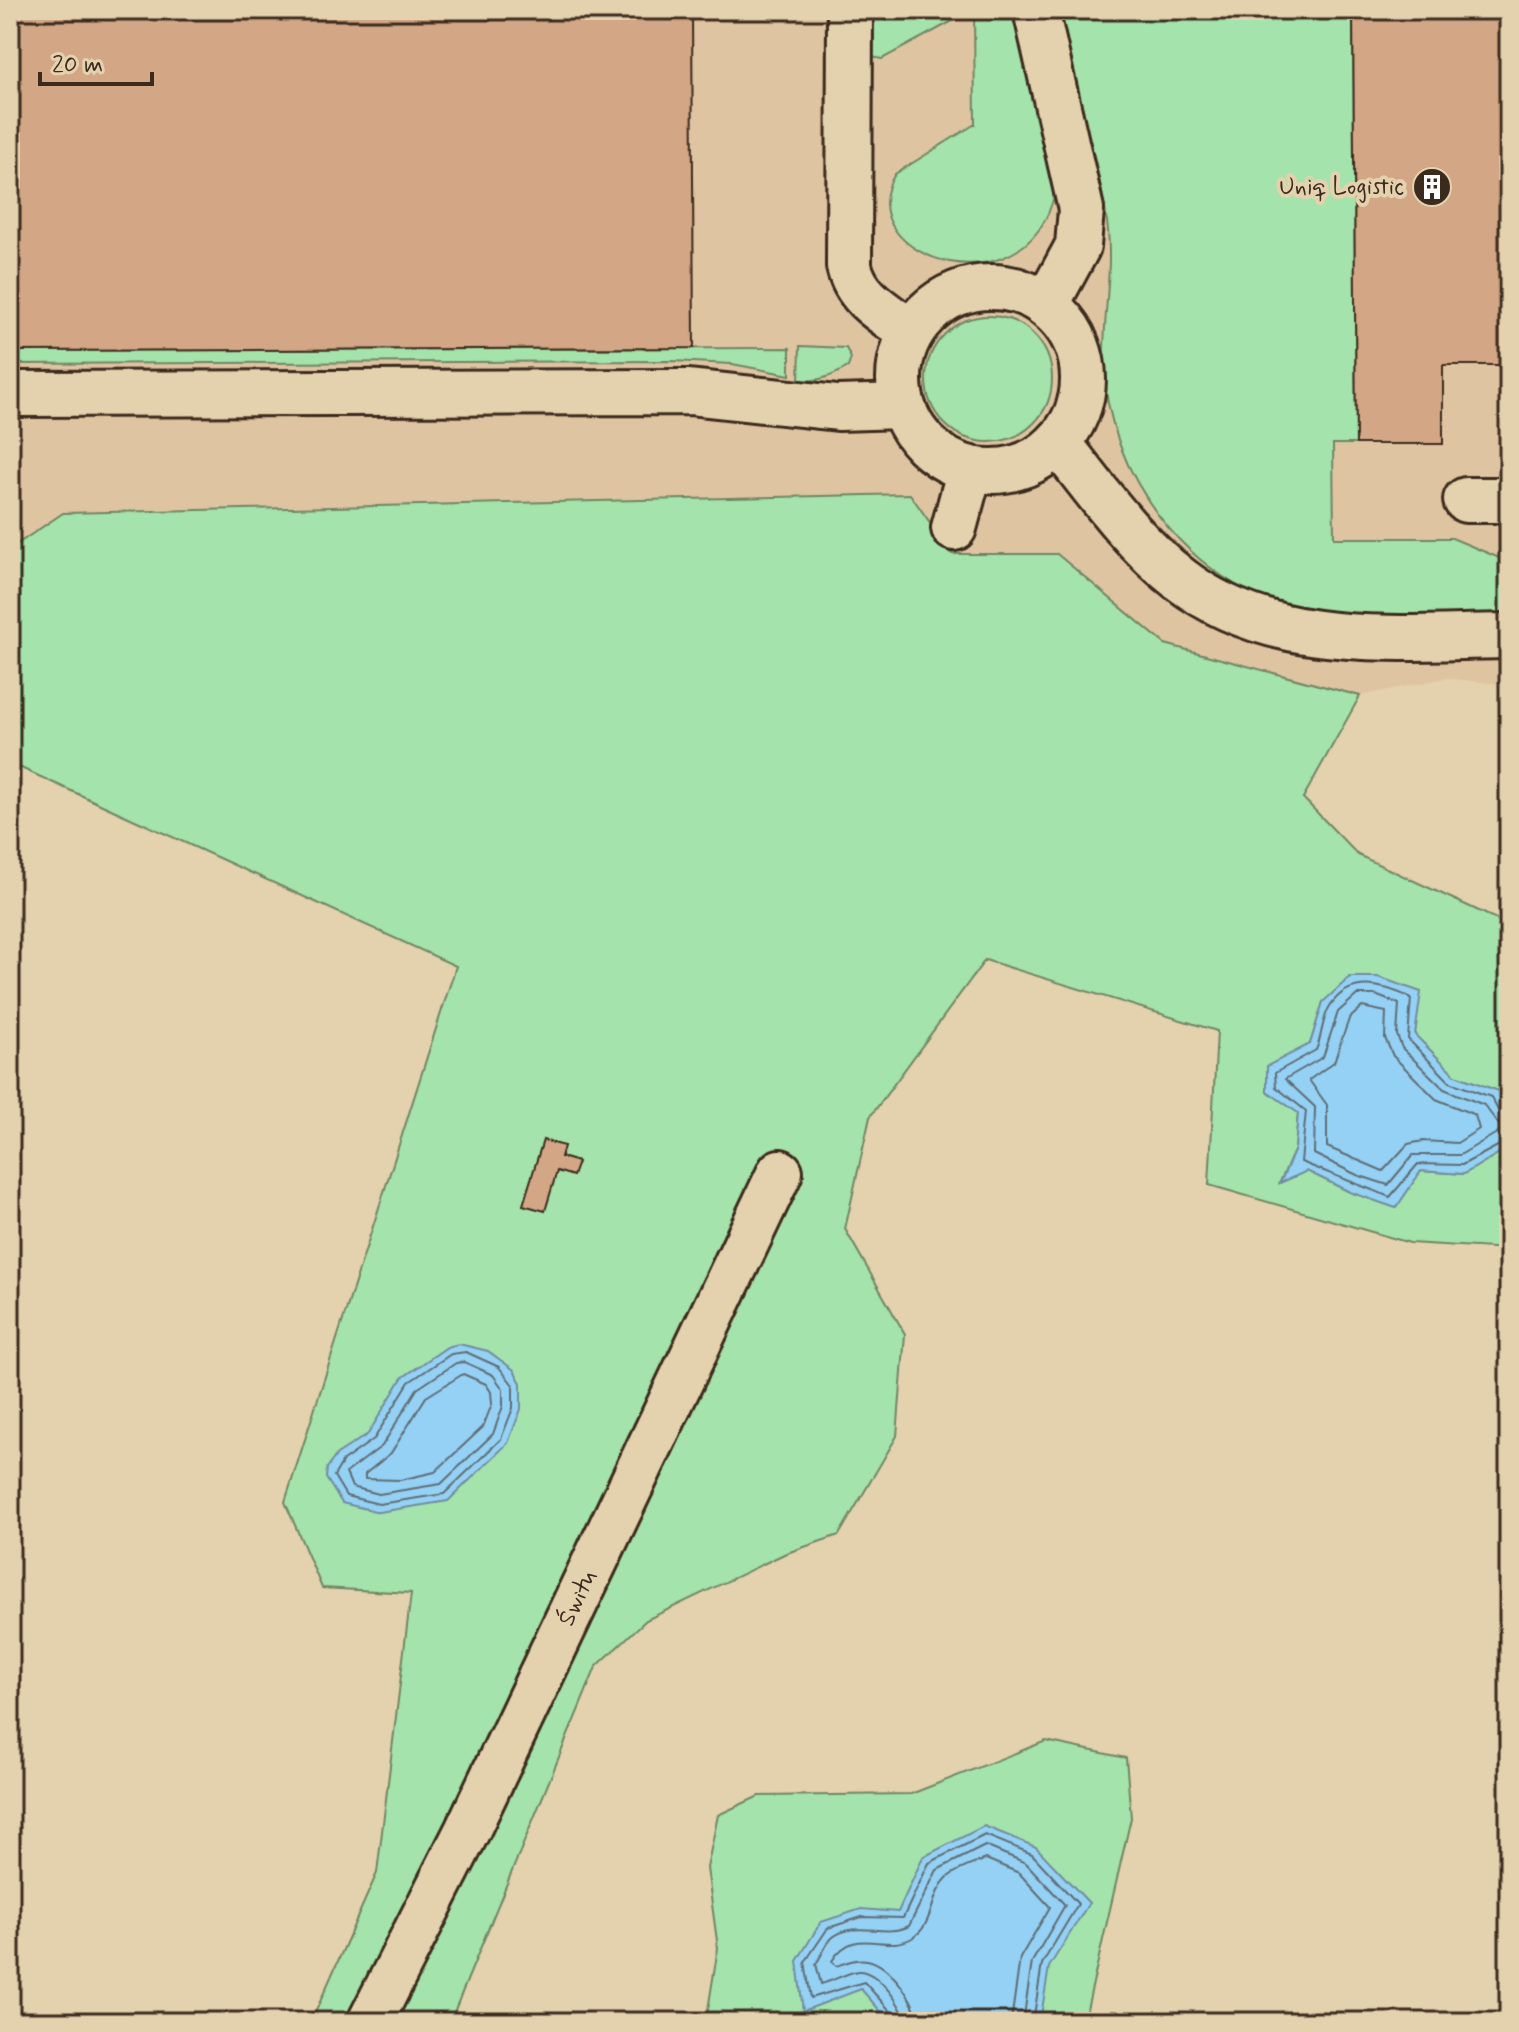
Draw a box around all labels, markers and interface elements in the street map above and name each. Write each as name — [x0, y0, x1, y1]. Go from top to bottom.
scale bar — [40, 36, 152, 86]
text: 20 m — [52, 50, 103, 81]
building icon: Uniq Logistic — [1411, 166, 1453, 208]
place label: Uniq Logistic — [1279, 172, 1404, 203]
street label: Świtu — [550, 1565, 604, 1631]

